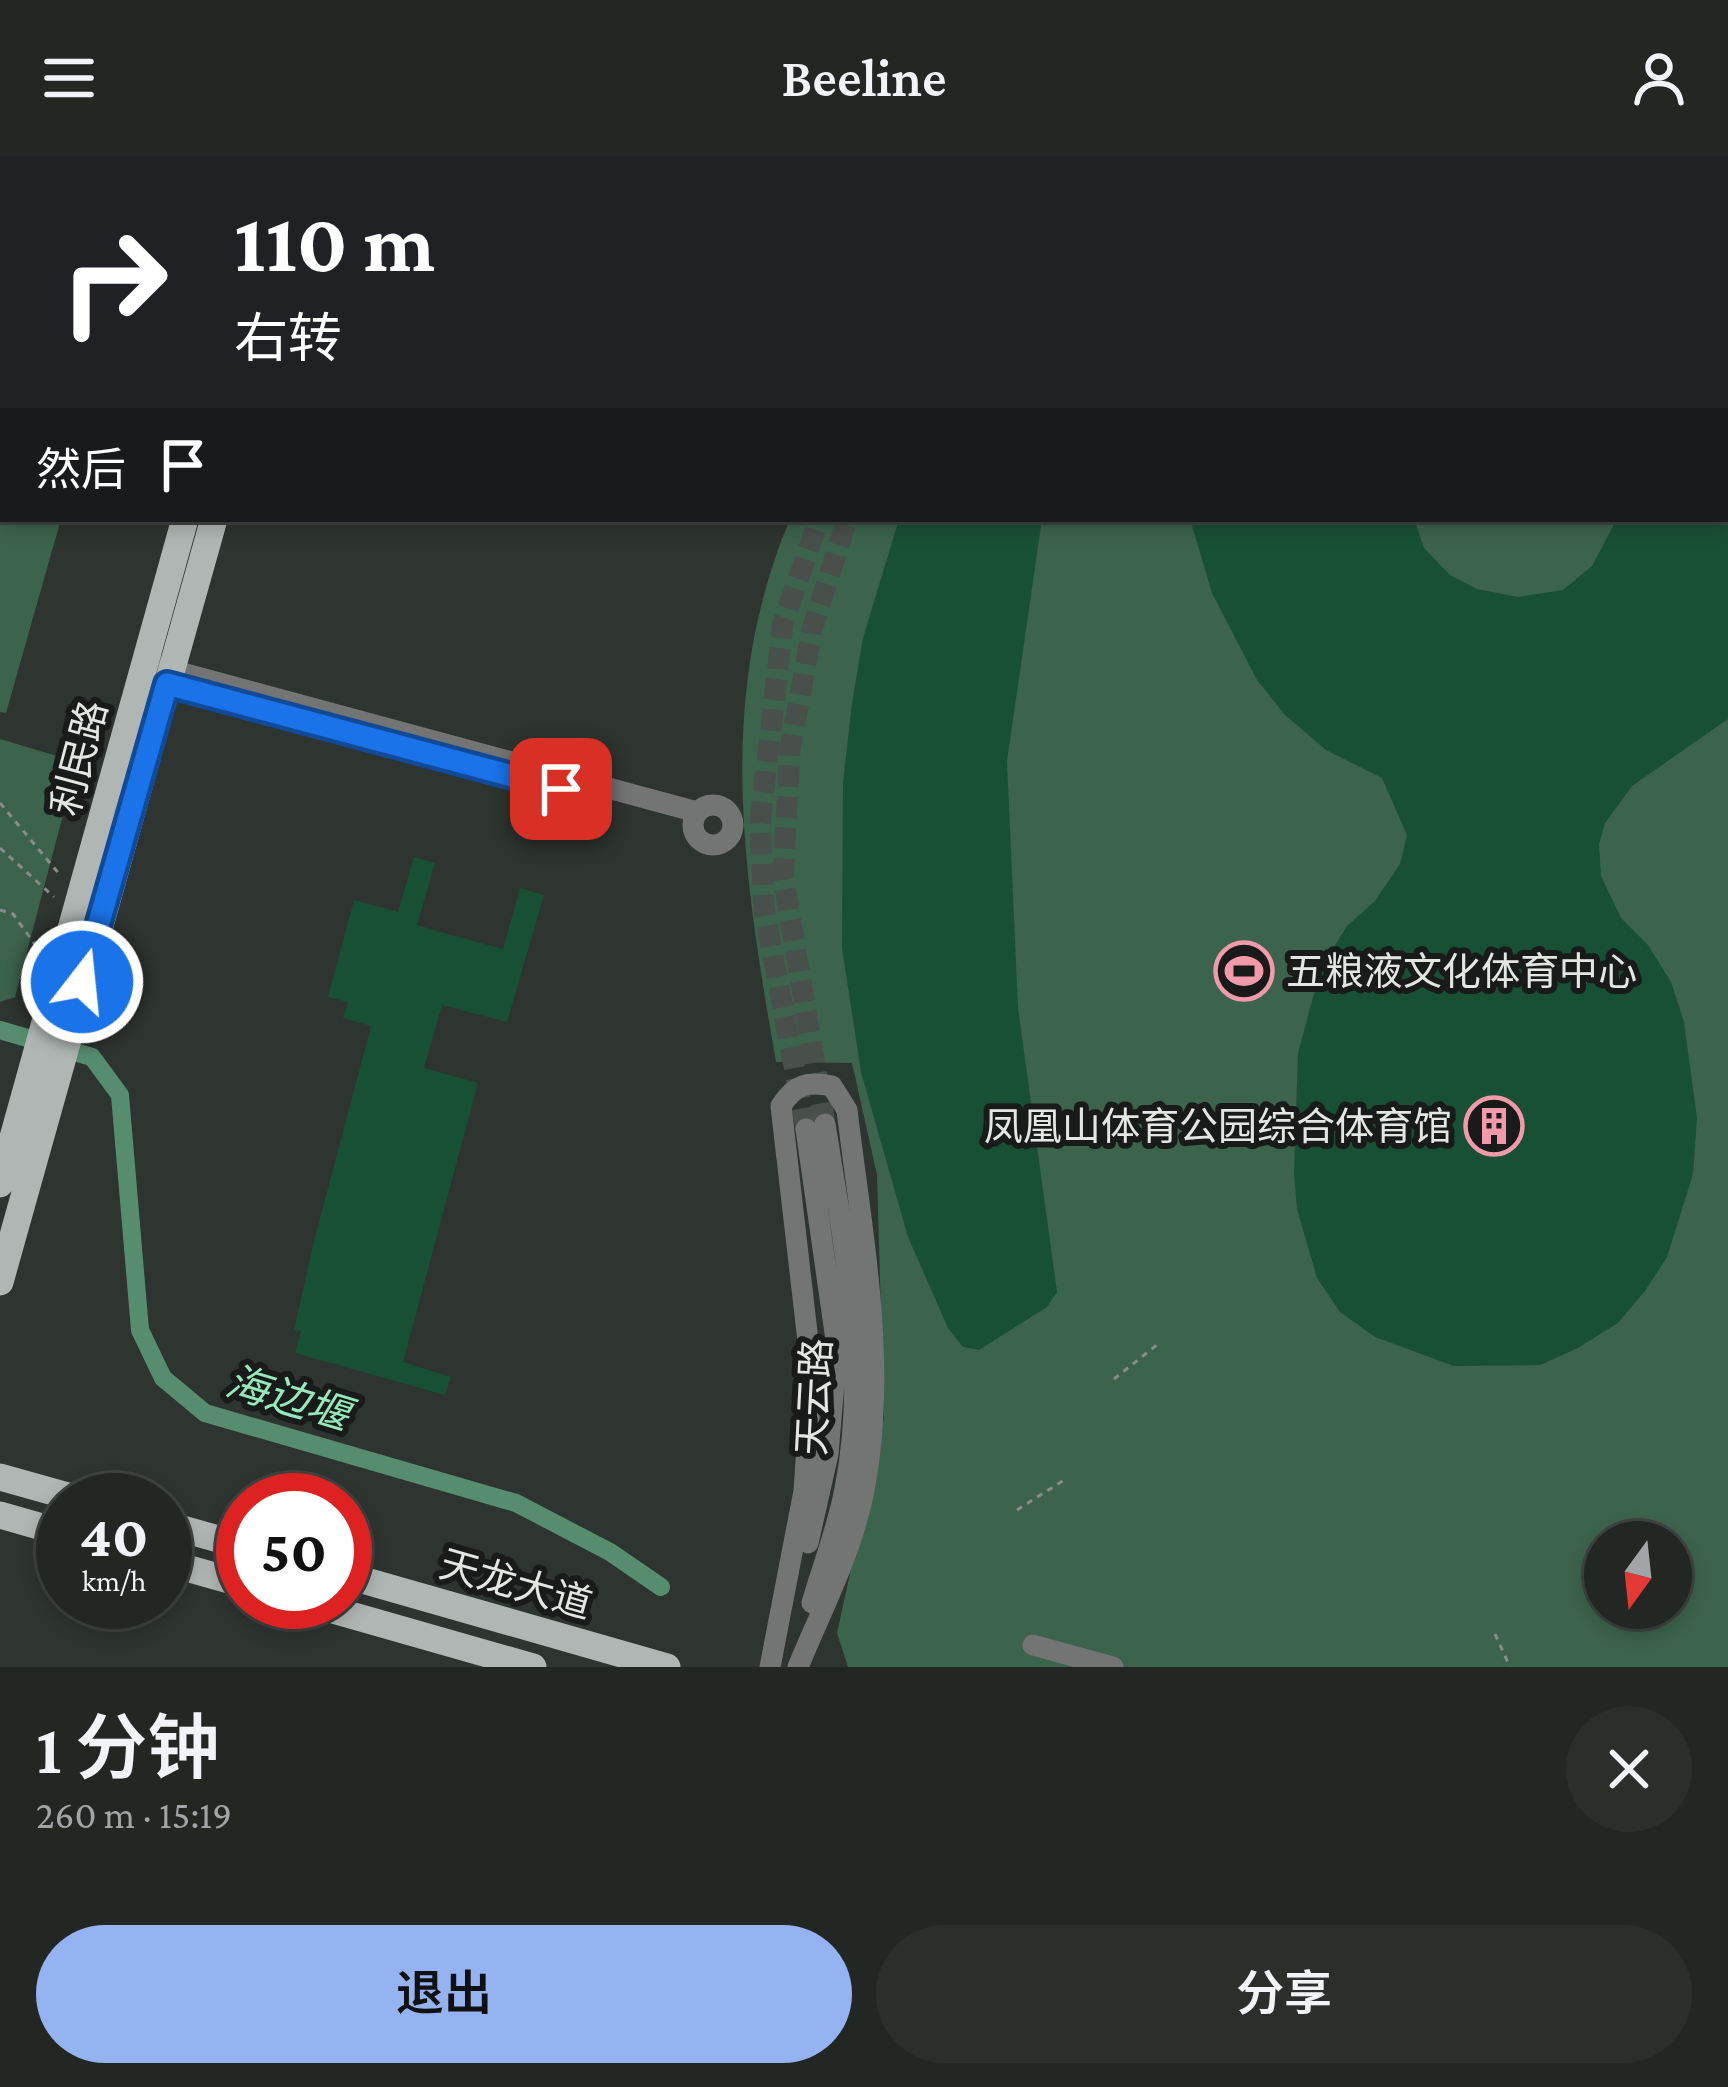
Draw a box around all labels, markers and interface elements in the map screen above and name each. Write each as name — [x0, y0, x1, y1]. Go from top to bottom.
icon: menu — [36, 45, 102, 111]
icon: person — [1626, 45, 1692, 111]
text: Beeline — [781, 48, 947, 108]
text: 110 m — [234, 196, 435, 289]
icon: right — [36, 204, 192, 360]
text: 右转 — [234, 309, 342, 369]
icon: arrive — [150, 432, 216, 498]
text: 然后 — [36, 445, 126, 495]
street label: 利民路 — [43, 696, 115, 820]
pin — [510, 738, 612, 840]
icon: arrive — [528, 756, 594, 822]
position arrow — [19, 919, 145, 1045]
sports icon: 五粮液文化体育中心 — [1213, 940, 1275, 1002]
place label: 五粮液文化体育中心 — [1286, 950, 1637, 993]
building icon: 凤凰山体育公园综合体育馆 — [1463, 1095, 1525, 1157]
place label: 凤凰山体育公园综合体育馆 — [984, 1105, 1452, 1148]
street label: 天云路 — [789, 1337, 839, 1457]
water label: 海边堰 — [221, 1357, 361, 1441]
speed limit sign: 50 — [216, 1473, 372, 1629]
text: 40 — [80, 1502, 148, 1569]
north arrow — [1584, 1521, 1692, 1629]
map controls — [1584, 1521, 1692, 1629]
street label: 天龙大道 — [435, 1542, 597, 1626]
text: km/h — [82, 1564, 146, 1597]
button: close — [1566, 1706, 1692, 1832]
text: 1 分钟 — [36, 1708, 219, 1788]
text: 260 m · 15:19 — [36, 1793, 232, 1836]
button: 退出 — [36, 1925, 852, 2063]
button: 分享 — [876, 1925, 1692, 2063]

